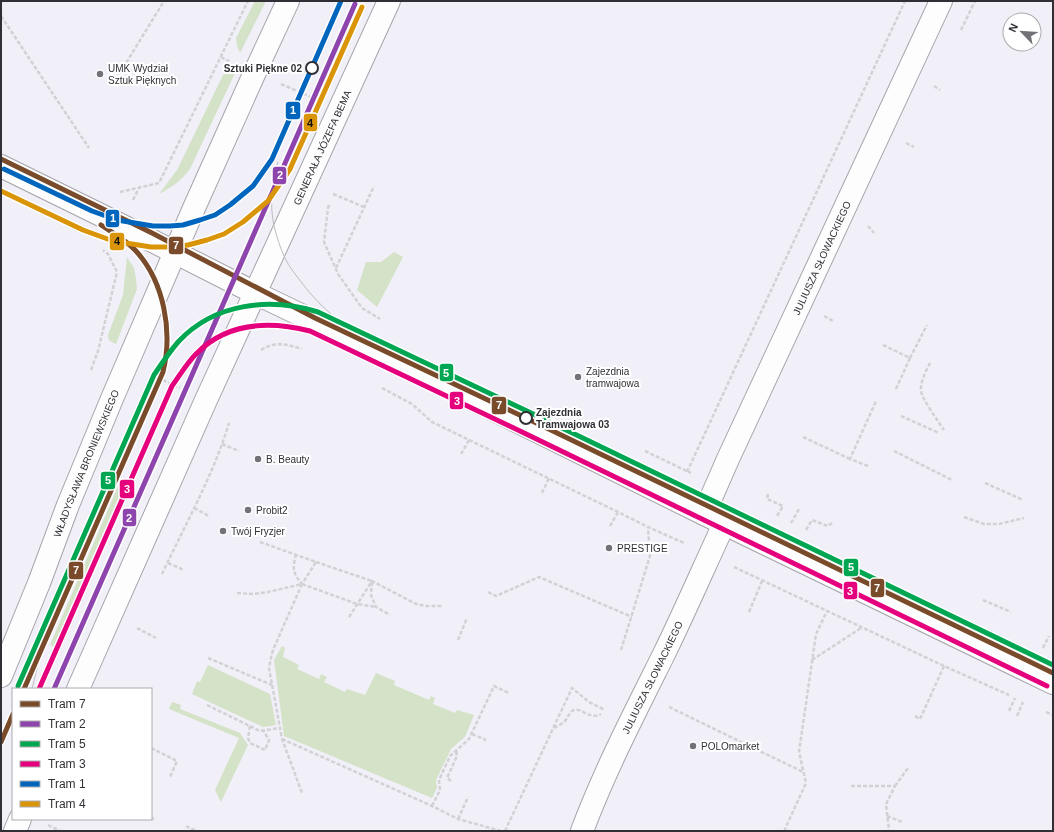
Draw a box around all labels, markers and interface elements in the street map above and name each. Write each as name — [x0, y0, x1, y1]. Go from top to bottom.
north arrow — [1002, 12, 1042, 52]
text: N — [1006, 22, 1020, 34]
marker: Sztuki Piękne 02 — [305, 61, 319, 75]
place label: UMK Wydział Sztuk Pięknych — [108, 63, 176, 86]
place label: Sztuki Piękne 02 — [224, 63, 302, 74]
marker: UMK Wydział Sztuk Pięknych — [95, 69, 105, 79]
street label: GENERAŁA JÓZEFA BEMA — [291, 88, 353, 207]
line badge: 1 — [285, 101, 301, 120]
text: 1 — [290, 104, 296, 116]
line badge: 4 — [303, 113, 318, 132]
text: 4 — [307, 117, 314, 129]
line badge: 2 — [272, 166, 287, 185]
text: 2 — [277, 169, 283, 181]
street label: JULIUSZA SŁOWACKIEGO — [790, 199, 853, 316]
line badge: 1 — [105, 209, 120, 228]
text: 1 — [110, 212, 116, 224]
line badge: 4 — [109, 232, 125, 251]
text: 4 — [114, 235, 121, 247]
line badge: 7 — [168, 236, 184, 255]
text: 7 — [173, 239, 179, 251]
line badge: 5 — [439, 363, 454, 382]
place label: Zajezdnia tramwajowa — [586, 366, 640, 389]
text: 5 — [443, 367, 449, 379]
marker: Zajezdnia tramwajowa — [573, 372, 583, 382]
street label: WŁADYSŁAWA BRONIEWSKIEGO — [51, 388, 121, 539]
line badge: 3 — [449, 391, 464, 410]
text: 3 — [454, 395, 460, 407]
line badge: 7 — [491, 396, 507, 415]
text: 7 — [496, 399, 502, 411]
place label: Zajezdnia Tramwajowa 03 — [536, 407, 610, 430]
marker: Zajezdnia Tramwajowa 03 — [519, 411, 533, 425]
marker: B. Beauty — [253, 454, 263, 464]
place label: B. Beauty — [266, 454, 309, 465]
line badge: 5 — [100, 471, 116, 490]
text: 5 — [105, 474, 111, 486]
line badge: 3 — [119, 479, 135, 499]
text: 3 — [124, 483, 130, 495]
marker: Probit2 — [243, 505, 253, 515]
place label: Probit2 — [256, 505, 288, 516]
line badge: 2 — [122, 508, 137, 527]
text: 2 — [126, 512, 132, 524]
marker: Twój Fryzjer — [218, 526, 228, 536]
place label: Twój Fryzjer — [231, 526, 286, 537]
marker: PRESTIGE — [604, 543, 614, 553]
place label: PRESTIGE — [617, 543, 668, 554]
line badge: 5 — [843, 558, 859, 577]
line badge: 7 — [68, 561, 84, 580]
text: 5 — [848, 561, 854, 573]
text: 7 — [73, 564, 79, 576]
line badge: 7 — [870, 578, 885, 598]
line badge: 3 — [843, 581, 858, 600]
text: 7 — [874, 582, 880, 594]
text: 3 — [847, 585, 853, 597]
street label: JULIUSZA SŁOWACKIEGO — [620, 619, 685, 735]
legend — [12, 688, 152, 820]
text: Tram 7 — [48, 697, 86, 711]
text: Tram 2 — [48, 717, 86, 731]
text: Tram 5 — [48, 737, 86, 751]
marker: POLOmarket — [688, 741, 698, 751]
place label: POLOmarket — [701, 741, 760, 752]
text: Tram 3 — [48, 757, 86, 771]
text: Tram 1 — [48, 777, 86, 791]
text: Tram 4 — [48, 797, 86, 811]

